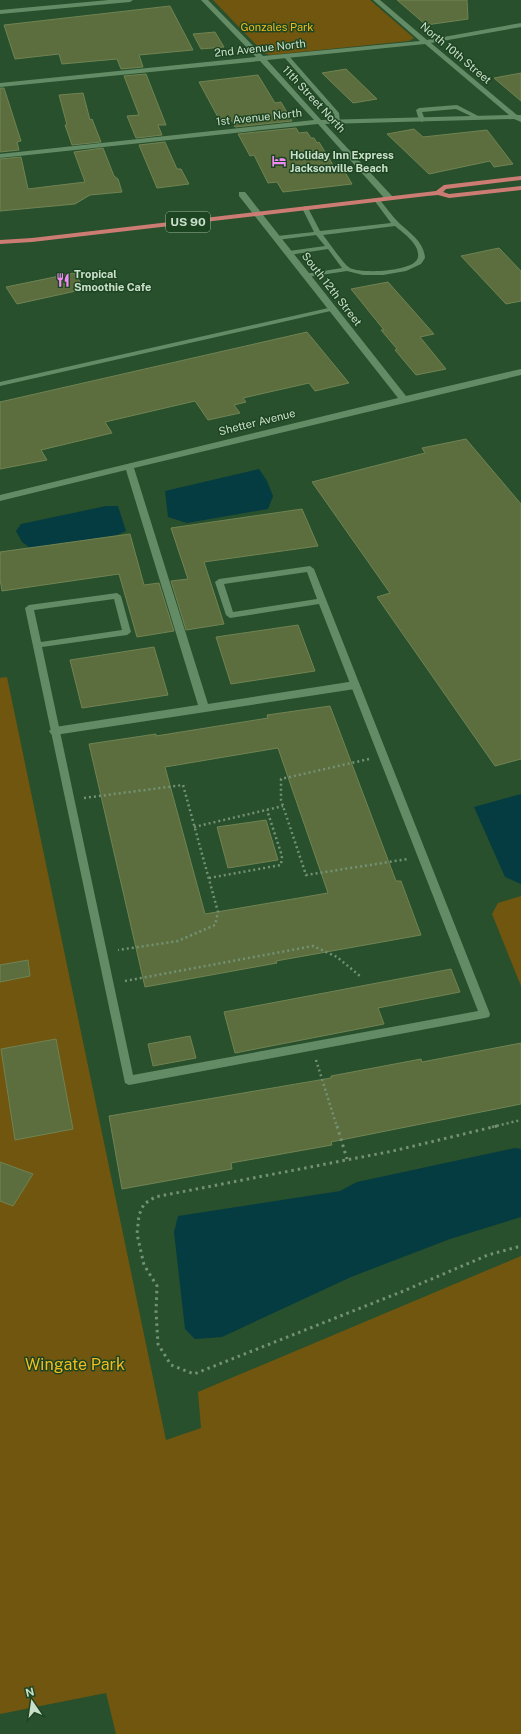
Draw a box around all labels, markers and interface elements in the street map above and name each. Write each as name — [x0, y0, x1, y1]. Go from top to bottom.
street label: North 10th Street — [418, 20, 494, 86]
park label: Gonzales Park — [241, 21, 313, 33]
street label: 2nd Avenue North — [214, 37, 306, 59]
street label: 11th Street North — [280, 63, 348, 135]
street label: 1st Avenue North — [215, 107, 303, 127]
place label: Holiday Inn Express Jacksonville Beach — [290, 149, 394, 174]
hotel icon: Holiday Inn Express Jacksonville Beach — [271, 153, 287, 169]
road number: US 90 — [166, 212, 210, 232]
street label: South 12th Street — [300, 250, 364, 328]
place label: Tropical Smoothie Cafe — [74, 268, 151, 293]
restaurant icon: Tropical Smoothie Cafe — [55, 272, 71, 288]
street label: Shetter Avenue — [217, 407, 297, 437]
park label: Wingate Park — [25, 1355, 125, 1374]
north arrow — [12, 1682, 52, 1722]
text: N — [24, 1685, 35, 1699]

